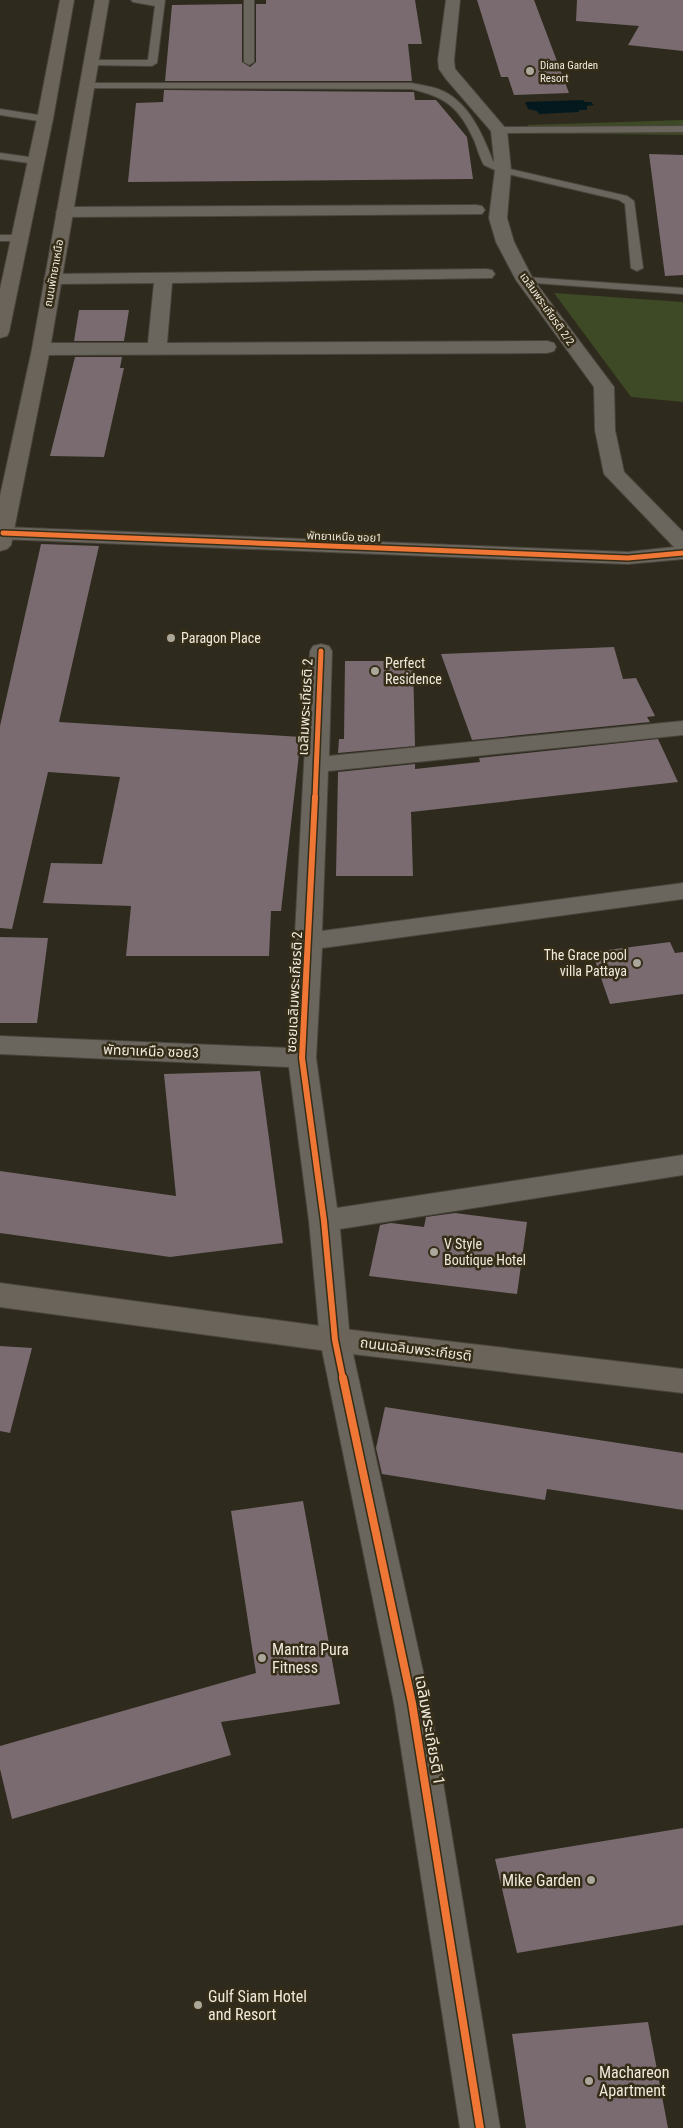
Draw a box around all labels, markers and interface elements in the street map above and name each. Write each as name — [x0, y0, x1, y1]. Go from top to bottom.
place label: Diana Garden Resort — [540, 59, 598, 85]
marker: Diana Garden Resort — [524, 65, 536, 77]
street label: ถนนพัทยาเหนือ — [42, 238, 66, 308]
street label: เฉลิมพระเกียรติ 2/2 — [517, 270, 577, 348]
street label: พัทยาเหนือ ซอย1 — [306, 529, 382, 545]
place label: Paragon Place — [181, 630, 261, 646]
marker: Paragon Place — [165, 632, 177, 644]
place label: Perfect Residence — [385, 655, 442, 687]
street label: เฉลิมพระเกียรติ 2 — [294, 658, 316, 756]
marker: Perfect Residence — [369, 665, 381, 677]
street label: ซอยเฉลิมพระเกียรติ 2 — [283, 931, 305, 1053]
place label: The Grace pool villa Pattaya — [544, 947, 627, 979]
marker: The Grace pool villa Pattaya — [631, 957, 643, 969]
street label: พัทยาเหนือ ซอย3 — [103, 1041, 199, 1061]
place label: V Style Boutique Hotel — [444, 1236, 526, 1268]
marker: V Style Boutique Hotel — [428, 1246, 440, 1258]
street label: ถนนเฉลิมพระเกียรติ — [359, 1334, 473, 1364]
place label: Mantra Pura Fitness — [272, 1640, 349, 1677]
marker: Mantra Pura Fitness — [256, 1652, 268, 1664]
street label: เฉลิมพระเกียรติ 1 — [411, 1674, 449, 1786]
place label: Mike Garden — [502, 1871, 581, 1890]
marker: Mike Garden — [585, 1874, 597, 1886]
place label: Gulf Siam Hotel and Resort — [208, 1987, 307, 2024]
marker: Gulf Siam Hotel and Resort — [192, 1999, 204, 2011]
place label: Machareon Apartment — [599, 2063, 670, 2100]
marker: Machareon Apartment — [583, 2075, 595, 2087]

